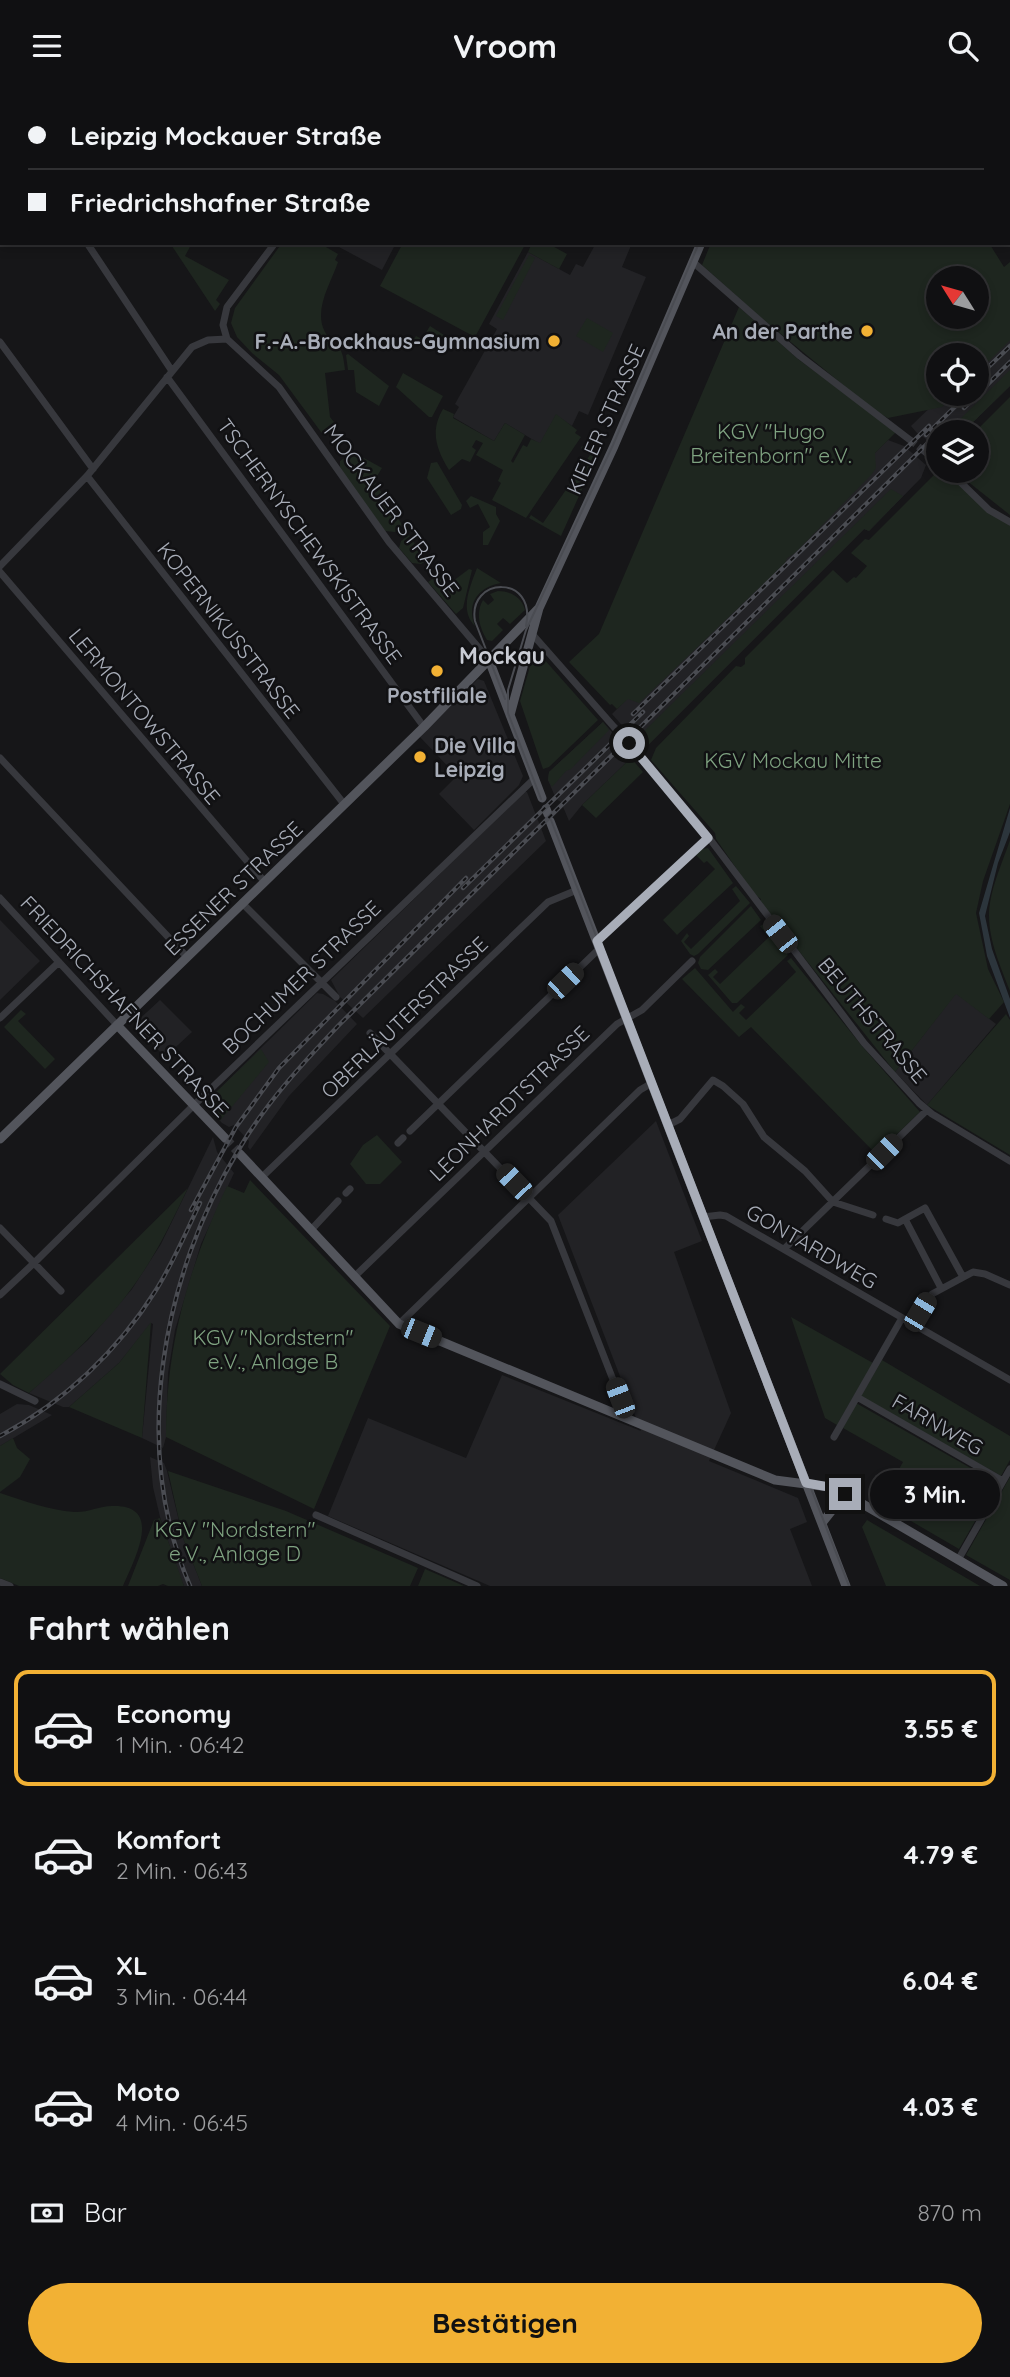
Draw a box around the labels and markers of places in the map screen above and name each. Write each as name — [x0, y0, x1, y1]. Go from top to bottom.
place label: An der Parthe — [712, 318, 853, 344]
marker: An der Parthe — [859, 323, 875, 339]
place label: F.-A.-Brockhaus-Gymnasium — [255, 328, 540, 354]
marker: F.-A.-Brockhaus-Gymnasium — [546, 333, 562, 349]
marker: Postfiliale — [429, 663, 445, 679]
place label: Postfiliale — [387, 682, 487, 708]
place label: Die Villa Leipzig — [434, 732, 516, 782]
marker: Die Villa Leipzig — [412, 749, 428, 765]

